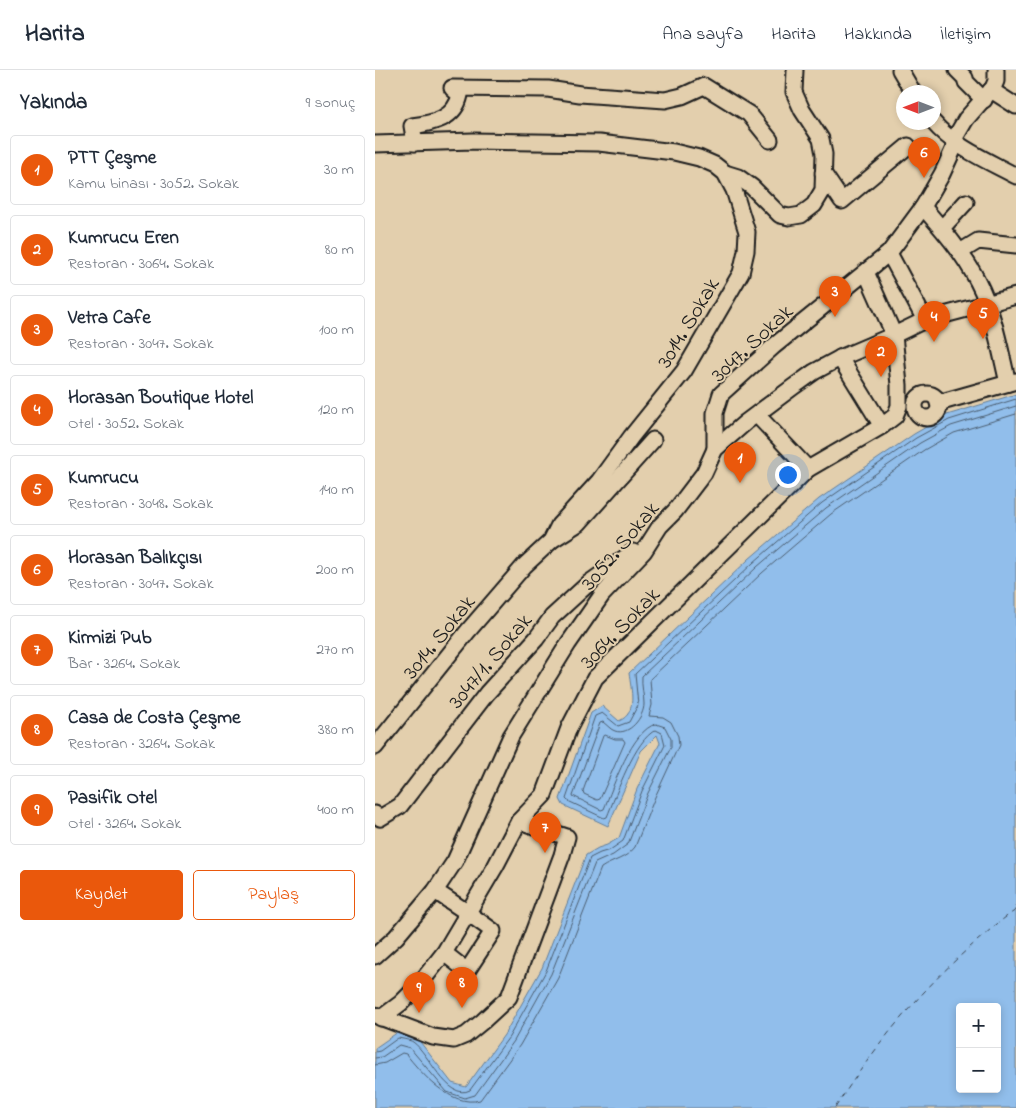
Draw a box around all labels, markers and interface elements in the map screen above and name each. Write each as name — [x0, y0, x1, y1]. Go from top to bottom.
text: Harita — [25, 17, 85, 52]
text: Ana sayfa — [662, 22, 743, 48]
text: Harita — [771, 22, 816, 48]
text: Hakkında — [844, 22, 912, 48]
text: İletişim — [940, 22, 991, 48]
north arrow — [896, 85, 941, 130]
text: Yakında — [20, 88, 87, 118]
text: 9 sonuç — [306, 91, 355, 115]
pin: 6 — [908, 137, 940, 178]
text: PTT Çeşme — [68, 145, 156, 172]
text: 1 — [34, 158, 40, 182]
text: 30 m — [324, 158, 354, 182]
text: Kamu binası · 3052. Sokak — [68, 172, 239, 196]
text: Kumrucu Eren — [68, 225, 179, 252]
text: 2 — [33, 238, 41, 262]
text: 80 m — [325, 238, 354, 262]
text: Restoran · 3064. Sokak — [68, 252, 214, 276]
street label: 3014. Sokak — [650, 272, 729, 375]
pin: 3 — [819, 276, 851, 317]
street label: 3047. Sokak — [705, 297, 802, 391]
pin: 5 — [967, 298, 999, 339]
pin: 4 — [918, 301, 950, 342]
text: Vetra Cafe — [68, 305, 151, 332]
text: 3 — [34, 318, 40, 342]
text: 100 m — [319, 318, 354, 342]
text: Restoran · 3047. Sokak — [68, 332, 214, 356]
pin: 2 — [865, 336, 897, 377]
text: Horasan Boutique Hotel — [68, 385, 253, 412]
text: 4 — [34, 398, 40, 422]
text: 120 m — [318, 398, 354, 422]
text: Otel · 3052. Sokak — [68, 412, 184, 436]
pin: 1 — [724, 442, 756, 483]
your location — [775, 462, 801, 488]
text: Kumrucu — [68, 465, 139, 492]
text: 5 — [32, 478, 42, 502]
text: 140 m — [319, 478, 354, 502]
text: Restoran · 3048. Sokak — [68, 492, 213, 516]
street label: 3052. Sokak — [574, 495, 669, 599]
text: Horasan Balıkçısı — [68, 545, 202, 572]
text: 6 — [33, 558, 41, 582]
text: 200 m — [316, 558, 354, 582]
text: Restoran · 3047. Sokak — [68, 572, 214, 596]
street label: 3064. Sokak — [574, 581, 669, 677]
street label: 3014. Sokak — [396, 588, 485, 687]
street label: 3047/1. Sokak — [442, 607, 541, 717]
text: Kirmizi Pub — [68, 625, 152, 652]
text: 7 — [34, 638, 40, 662]
text: 270 m — [316, 638, 354, 662]
text: Bar · 3264. Sokak — [68, 652, 180, 676]
text: Casa de Costa Çeşme — [68, 705, 241, 732]
text: 8 — [34, 718, 40, 742]
text: 380 m — [318, 718, 354, 742]
text: Restoran · 3264. Sokak — [68, 732, 215, 756]
text: Pasifik Otel — [68, 785, 157, 812]
text: 9 — [35, 798, 39, 822]
text: 400 m — [317, 798, 354, 822]
text: Otel · 3264. Sokak — [68, 812, 181, 836]
pin: 7 — [529, 812, 561, 853]
button: Kaydet — [20, 870, 183, 920]
button: Paylaş — [193, 870, 355, 920]
pin: 8 — [446, 967, 478, 1008]
pin: 9 — [403, 972, 435, 1013]
map controls — [956, 1003, 1001, 1093]
button: + — [956, 1003, 1001, 1048]
button: − — [956, 1048, 1001, 1093]

